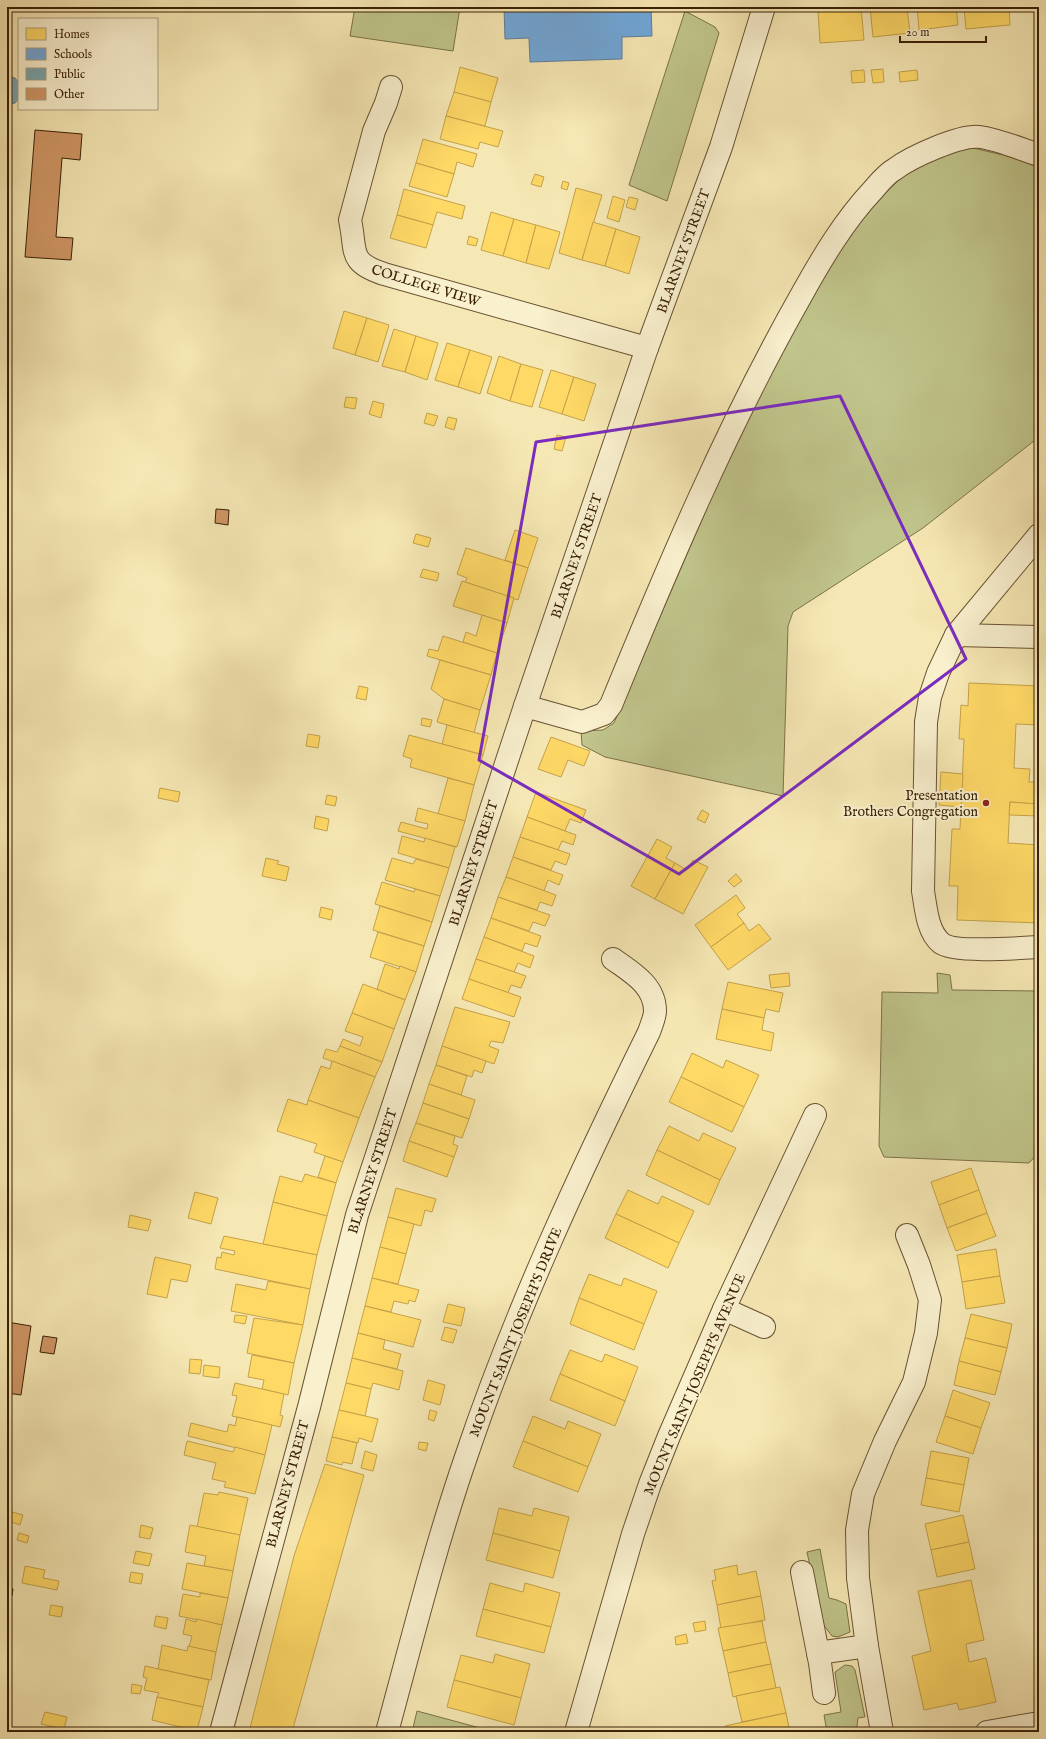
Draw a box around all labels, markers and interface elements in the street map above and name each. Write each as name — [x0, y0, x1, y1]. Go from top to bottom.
legend — [18, 18, 158, 110]
scale bar — [900, 18, 986, 44]
text: 20 m — [906, 25, 929, 40]
text: Homes — [54, 27, 90, 42]
text: Schools — [54, 47, 92, 62]
text: Public — [54, 67, 85, 82]
text: Other — [54, 87, 85, 102]
street label: BLARNEY STREET — [653, 186, 715, 316]
street label: COLLEGE VIEW — [369, 261, 483, 311]
street label: BLARNEY STREET — [547, 491, 607, 621]
place label: Presentation Brothers Congregation — [843, 787, 979, 821]
street label: BLARNEY STREET — [445, 797, 503, 928]
marker: Presentation Brothers Congregation — [981, 798, 991, 808]
street label: BLARNEY STREET — [344, 1105, 402, 1236]
street label: MOUNT SAINT JOSEPH'S DRIVE — [466, 1225, 566, 1440]
street label: MOUNT SAINT JOSEPH'S AVENUE — [640, 1270, 750, 1498]
street label: BLARNEY STREET — [262, 1418, 314, 1550]

